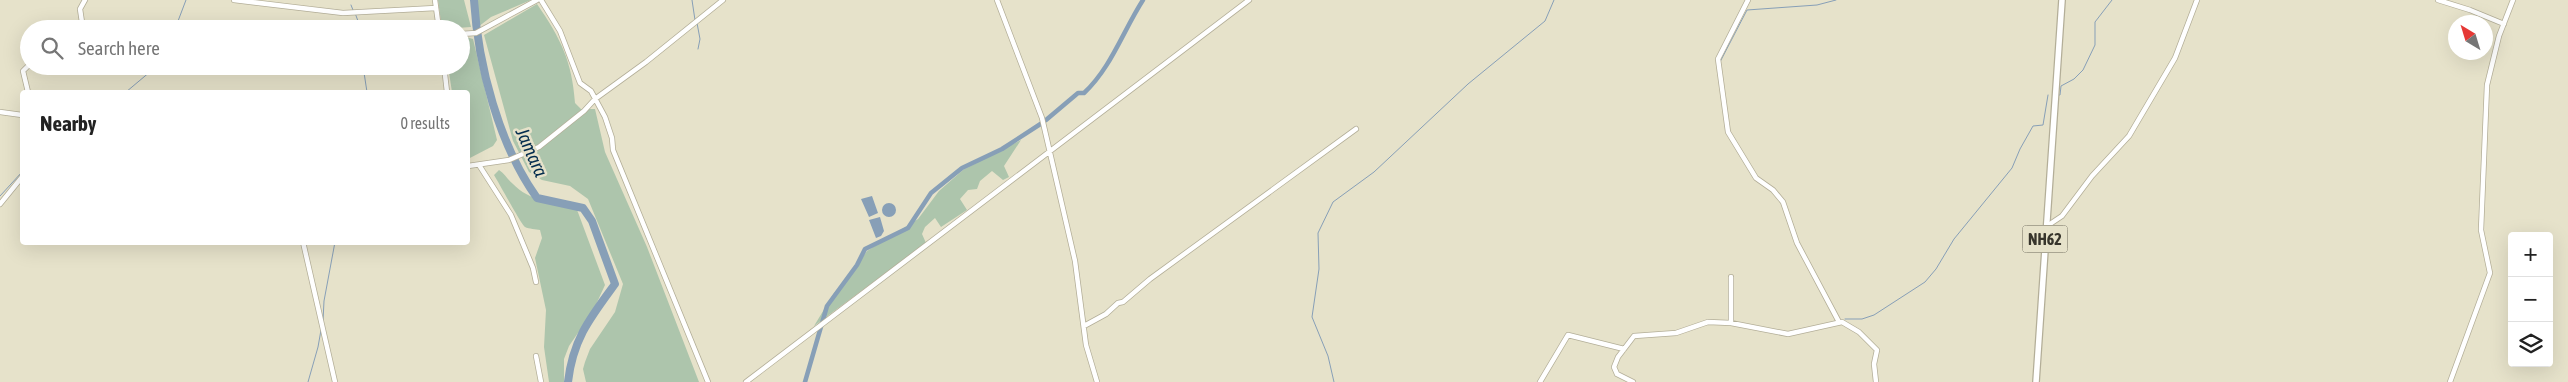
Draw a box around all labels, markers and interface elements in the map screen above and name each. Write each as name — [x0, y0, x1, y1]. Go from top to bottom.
north arrow — [2448, 15, 2493, 60]
search box — [20, 20, 470, 75]
icon: search — [38, 34, 66, 62]
text: Search here — [78, 37, 160, 59]
text: Nearby — [40, 111, 96, 135]
text: 0 results — [400, 114, 450, 132]
water label: Jamara — [511, 123, 553, 180]
road number: NH62 — [2022, 225, 2068, 252]
map controls — [2508, 232, 2553, 367]
button: + — [2508, 232, 2553, 277]
button: − — [2508, 277, 2553, 322]
button: layers — [2508, 322, 2553, 367]

